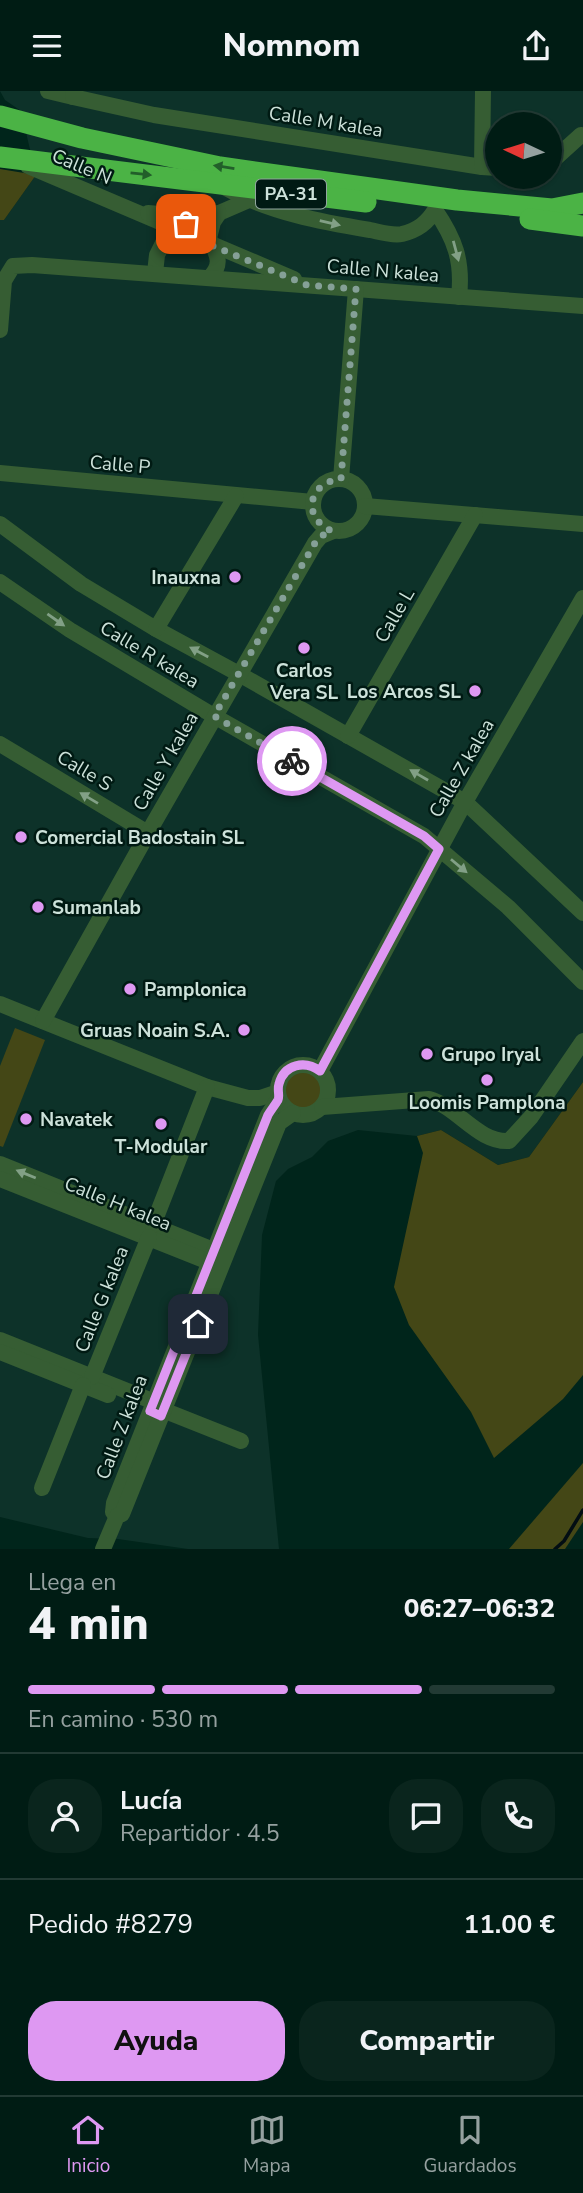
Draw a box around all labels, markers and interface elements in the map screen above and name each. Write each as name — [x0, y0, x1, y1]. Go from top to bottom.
text: Nomnom — [223, 24, 360, 67]
icon: menu — [28, 27, 66, 65]
icon: share — [517, 27, 555, 65]
street label: Calle M kalea — [267, 100, 385, 144]
north arrow — [485, 112, 562, 189]
map controls — [485, 112, 562, 189]
street label: Calle N — [48, 143, 116, 191]
one-way arrow — [213, 161, 235, 172]
one-way arrow — [130, 168, 152, 179]
road number: PA-31 — [256, 179, 326, 209]
pin — [156, 194, 216, 254]
icon: bag — [167, 205, 205, 243]
one-way arrow — [319, 218, 341, 229]
one-way arrow — [451, 240, 462, 262]
street label: Calle N kalea — [326, 253, 440, 289]
street label: Calle P — [89, 449, 151, 481]
place label: Inauxna — [151, 565, 221, 591]
marker: Inauxna — [227, 569, 243, 585]
street label: Calle L — [369, 583, 421, 648]
one-way arrow — [47, 613, 65, 627]
street label: Calle R kalea — [95, 615, 204, 695]
marker: Carlos Vera SL — [296, 640, 312, 656]
one-way arrow — [189, 647, 209, 658]
place label: Carlos Vera SL — [269, 658, 338, 706]
place label: Los Arcos SL — [347, 679, 461, 705]
marker: Los Arcos SL — [467, 683, 483, 699]
street label: Calle Y kalea — [127, 707, 205, 816]
street label: Calle Z kalea — [423, 714, 501, 823]
courier — [257, 726, 327, 796]
icon: bike — [273, 742, 311, 780]
street label: Calle S — [52, 744, 117, 798]
one-way arrow — [409, 769, 428, 782]
one-way arrow — [80, 791, 99, 804]
place label: Comercial Badostain SL — [35, 825, 245, 851]
marker: Comercial Badostain SL — [13, 829, 29, 845]
one-way arrow — [450, 858, 468, 874]
place label: Sumanlab — [52, 895, 141, 921]
marker: Sumanlab — [30, 899, 46, 915]
place label: Pamplonica — [144, 977, 247, 1003]
marker: Pamplonica — [122, 981, 138, 997]
place label: Gruas Noain S.A. — [80, 1018, 230, 1044]
marker: Gruas Noain S.A. — [236, 1022, 252, 1038]
place label: Grupo Iryal — [441, 1042, 541, 1068]
marker: Grupo Iryal — [419, 1046, 435, 1062]
marker: Loomis Pamplona — [479, 1072, 495, 1088]
place label: Loomis Pamplona — [408, 1090, 566, 1116]
place label: Navatek — [40, 1107, 113, 1133]
marker: Navatek — [18, 1111, 34, 1127]
marker: T-Modular — [153, 1116, 169, 1132]
place label: T-Modular — [115, 1134, 208, 1160]
one-way arrow — [15, 1169, 36, 1180]
street label: Calle H kalea — [60, 1171, 175, 1237]
street label: Calle G kalea — [69, 1242, 135, 1356]
pin — [168, 1294, 228, 1354]
icon: home — [179, 1305, 217, 1343]
street label: Calle Z kalea — [90, 1371, 154, 1483]
text: Llega en — [28, 1567, 116, 1598]
text: 06:27–06:32 — [404, 1591, 555, 1626]
text: 4 min — [28, 1592, 149, 1655]
text: En camino · 530 m — [28, 1704, 218, 1735]
button: person — [28, 1779, 102, 1853]
button: chat — [389, 1779, 463, 1853]
button: phone — [481, 1779, 555, 1853]
text: Lucía — [120, 1783, 183, 1818]
text: Repartidor · 4.5 — [120, 1818, 280, 1849]
text: Pedido #8279 — [28, 1907, 193, 1942]
text: 11.00 € — [464, 1907, 555, 1942]
button: Ayuda — [28, 2001, 285, 2081]
button: Compartir — [299, 2001, 555, 2081]
tab: Inicio — [66, 2111, 110, 2179]
tab: Mapa — [243, 2111, 291, 2179]
tab: Guardados — [423, 2111, 517, 2179]

